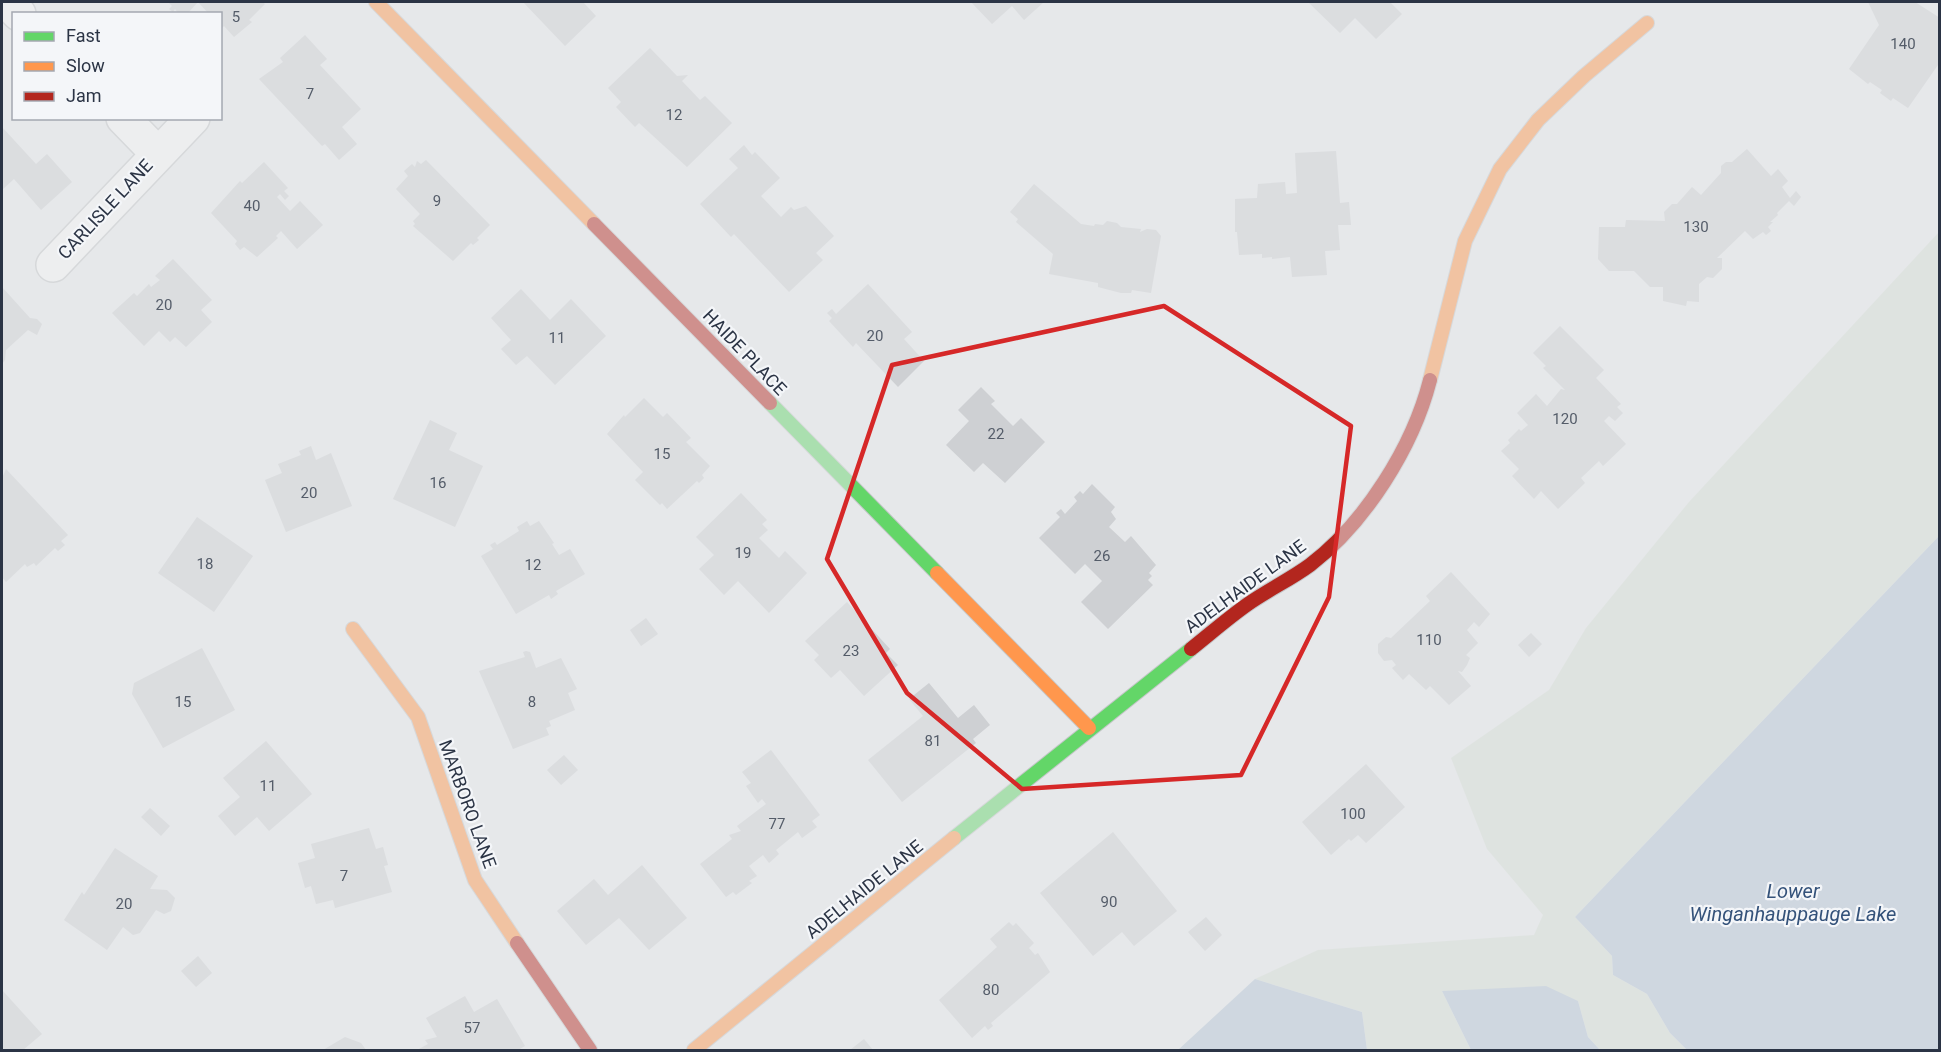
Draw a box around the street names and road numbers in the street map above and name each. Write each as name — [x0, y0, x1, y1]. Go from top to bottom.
street label: CARLISLE LANE — [53, 155, 157, 263]
street label: HAIDE PLACE — [699, 305, 791, 399]
street label: ADELHAIDE LANE — [1180, 535, 1310, 637]
street label: MARBORO LANE — [435, 737, 501, 871]
street label: ADELHAIDE LANE — [801, 835, 927, 943]

